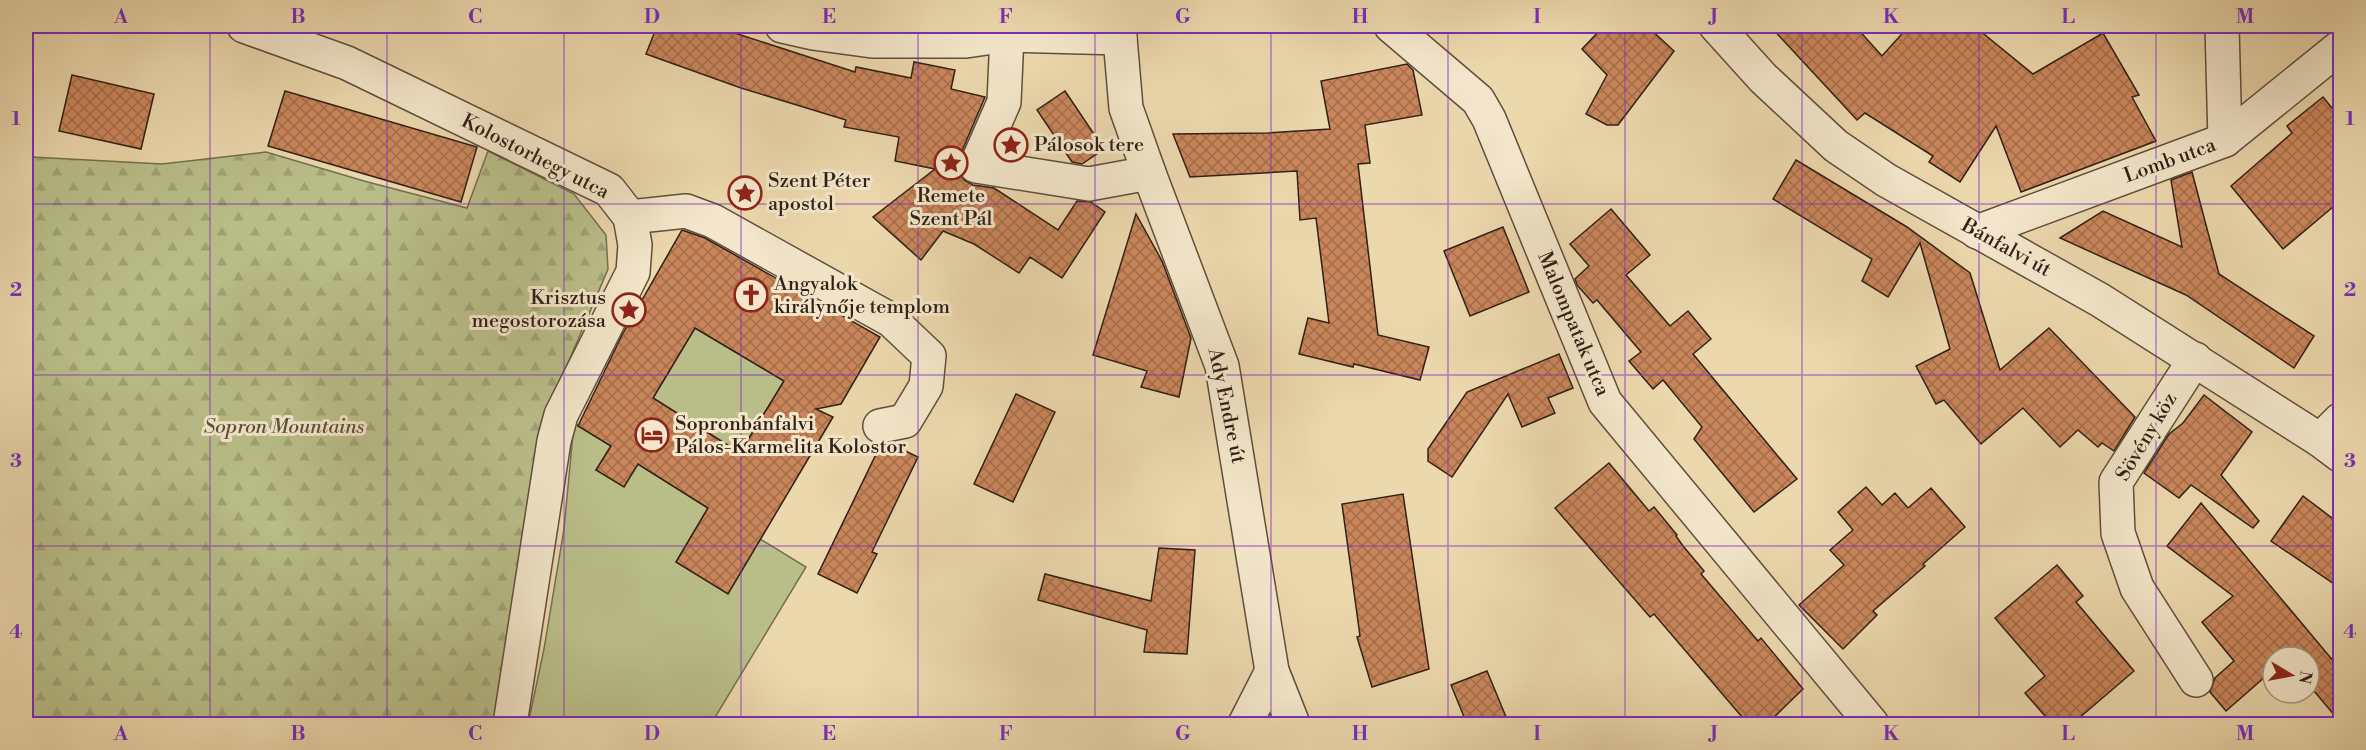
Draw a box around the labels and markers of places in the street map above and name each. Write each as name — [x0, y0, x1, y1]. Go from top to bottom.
place icon: Pálosok tere — [993, 127, 1029, 163]
place label: Pálosok tere — [1034, 133, 1144, 158]
place icon: Remete Szent Pál — [933, 145, 969, 181]
place label: Szent Péter apostol — [768, 169, 871, 217]
place icon: Szent Péter apostol — [727, 175, 763, 211]
place label: Remete Szent Pál — [910, 184, 993, 232]
place label: Angyalok királynője templom — [773, 272, 951, 320]
church icon: Angyalok királynője templom — [733, 277, 769, 313]
place label: Krisztus megostorozása — [472, 286, 607, 334]
place icon: Krisztus megostorozása — [611, 292, 647, 328]
place label: Sopronbánfalvi Pálos-Karmelita Kolostor — [675, 412, 906, 460]
hotel icon: Sopronbánfalvi Pálos-Karmelita Kolostor — [634, 417, 670, 453]

